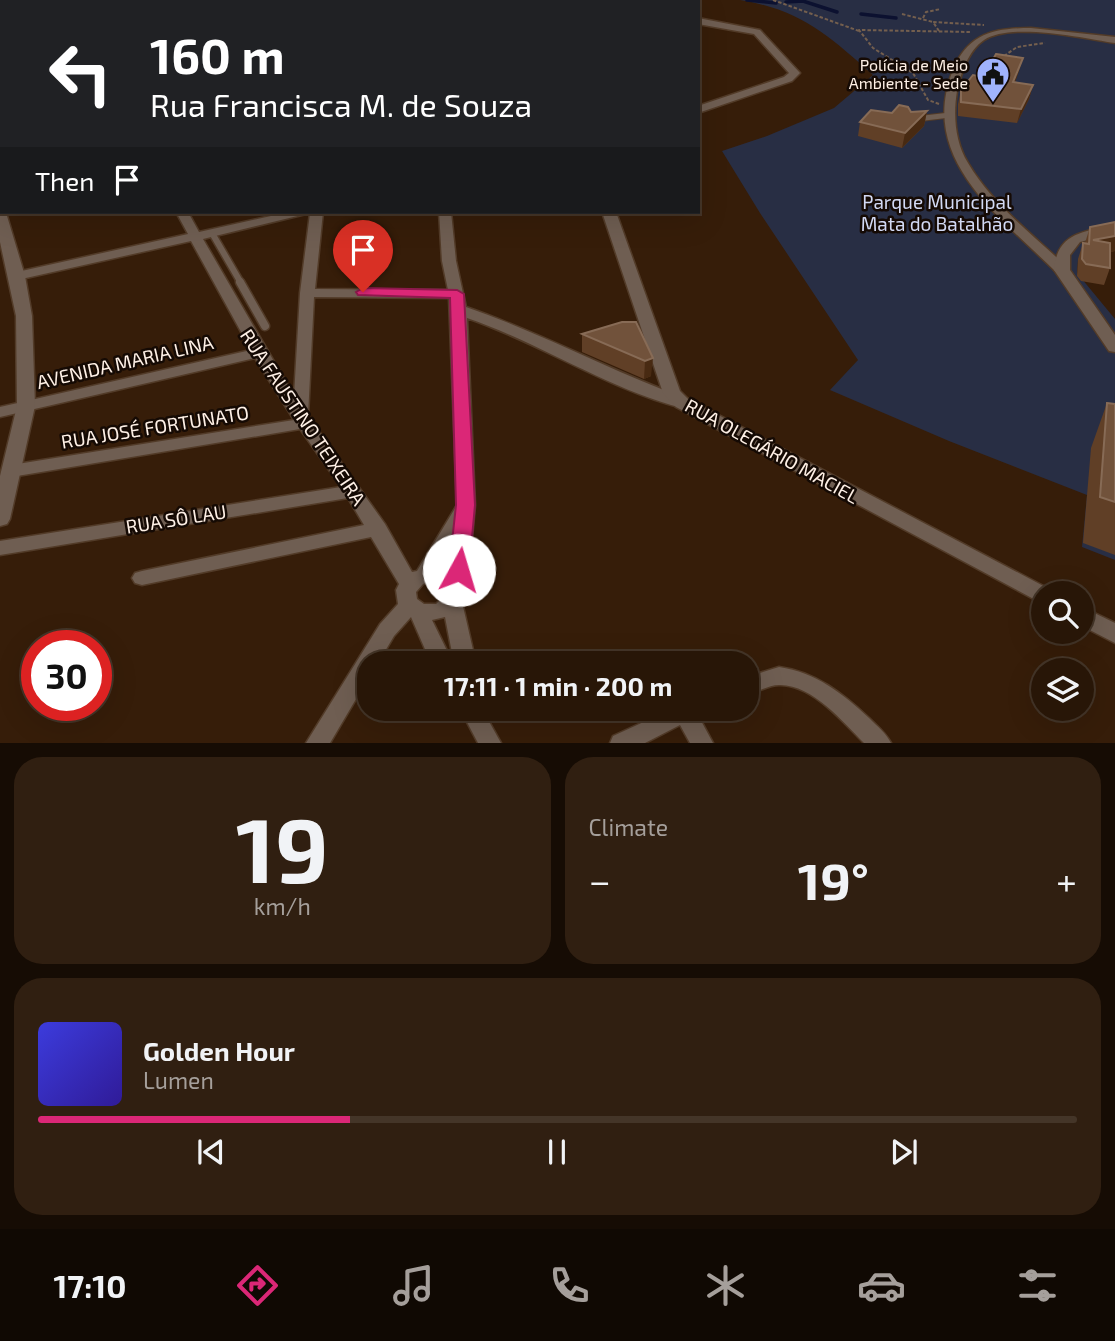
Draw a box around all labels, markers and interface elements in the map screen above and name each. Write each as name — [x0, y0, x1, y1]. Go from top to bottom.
text: 160 m — [150, 25, 285, 84]
icon: left — [35, 28, 126, 119]
place label: Polícia de Meio Ambiente - Sede — [849, 55, 968, 92]
public building icon: Polícia de Meio Ambiente - Sede — [974, 55, 1012, 104]
text: Rua Francisca M. de Souza — [150, 85, 532, 123]
icon: arrive — [108, 161, 146, 199]
text: Then — [35, 165, 94, 196]
park label: Parque Municipal Mata do Batalhão — [861, 190, 1013, 235]
pin — [333, 220, 393, 292]
icon: arrive — [344, 231, 382, 269]
street label: RUA FAUSTINO TEIXEIRA — [236, 324, 371, 509]
street label: AVENIDA MARIA LINA — [34, 330, 216, 393]
street label: RUA OLEGÁRIO MACIEL — [681, 393, 863, 508]
street label: RUA JOSÉ FORTUNATO — [59, 400, 250, 453]
street label: RUA SÔ LAU — [124, 499, 228, 538]
position arrow — [422, 533, 496, 607]
map controls — [1031, 581, 1094, 721]
button: search — [1031, 581, 1094, 644]
speed limit sign: 30 — [21, 630, 112, 721]
button: layers — [1031, 658, 1094, 721]
text: 17:11 · 1 min · 200 m — [444, 670, 672, 701]
text: 19 — [236, 792, 329, 901]
text: Climate — [589, 813, 668, 841]
text: 19° — [798, 848, 869, 910]
text: − — [589, 857, 611, 903]
text: + — [1056, 857, 1077, 903]
text: km/h — [254, 892, 311, 920]
text: Golden Hour — [143, 1035, 295, 1066]
text: Lumen — [143, 1066, 214, 1094]
icon: previous — [192, 1133, 230, 1171]
icon: pause — [538, 1133, 576, 1171]
icon: next — [885, 1133, 923, 1171]
icon: directions — [233, 1261, 282, 1310]
icon: music — [389, 1261, 438, 1310]
icon: phone — [545, 1261, 594, 1310]
icon: climate — [701, 1261, 750, 1310]
icon: car — [857, 1261, 906, 1310]
icon: filters — [1013, 1261, 1062, 1310]
text: 17:10 — [53, 1266, 126, 1304]

